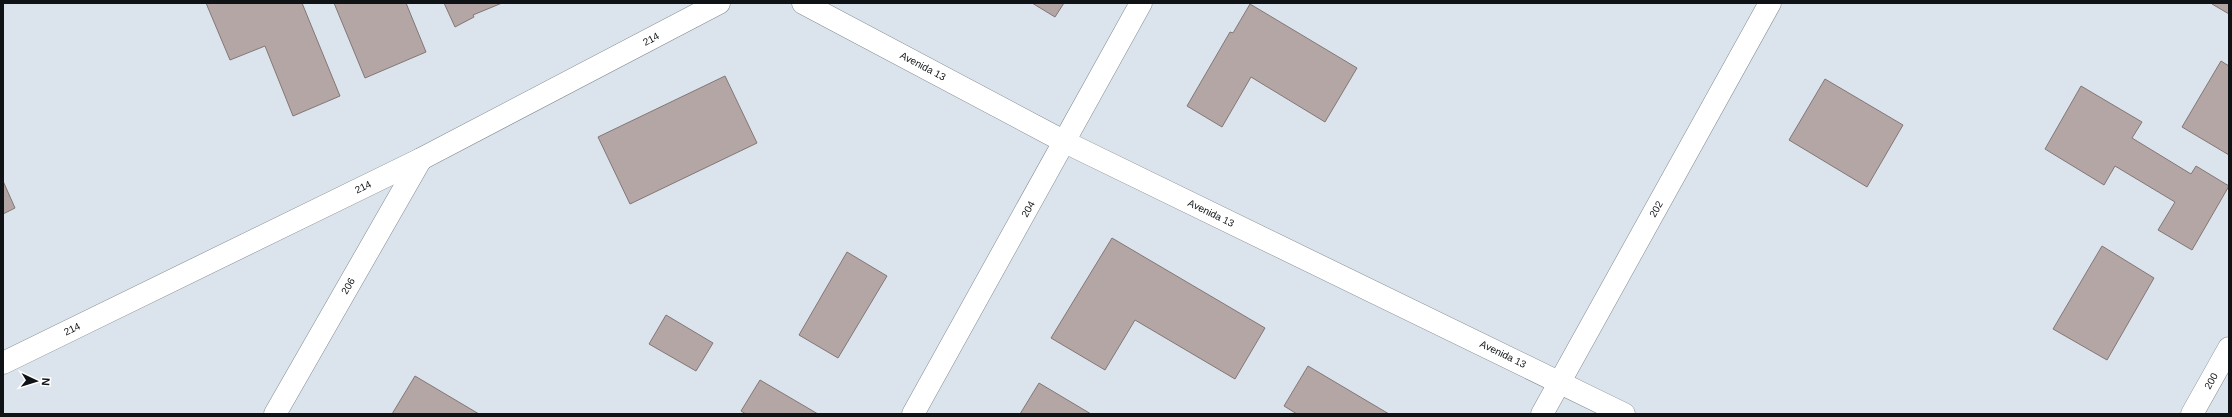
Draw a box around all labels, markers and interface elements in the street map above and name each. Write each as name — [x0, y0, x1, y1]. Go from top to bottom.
street label: 214 — [641, 30, 661, 48]
street label: Avenida 13 — [898, 49, 948, 83]
street label: 214 — [353, 178, 373, 196]
street label: Avenida 13 — [1186, 197, 1236, 229]
street label: 204 — [1019, 199, 1037, 219]
street label: 202 — [1647, 199, 1665, 219]
street label: 206 — [339, 276, 357, 296]
street label: 214 — [62, 320, 82, 338]
street label: Avenida 13 — [1478, 338, 1528, 370]
north arrow — [16, 361, 56, 401]
street label: 200 — [2202, 371, 2220, 391]
text: N — [40, 377, 52, 386]

